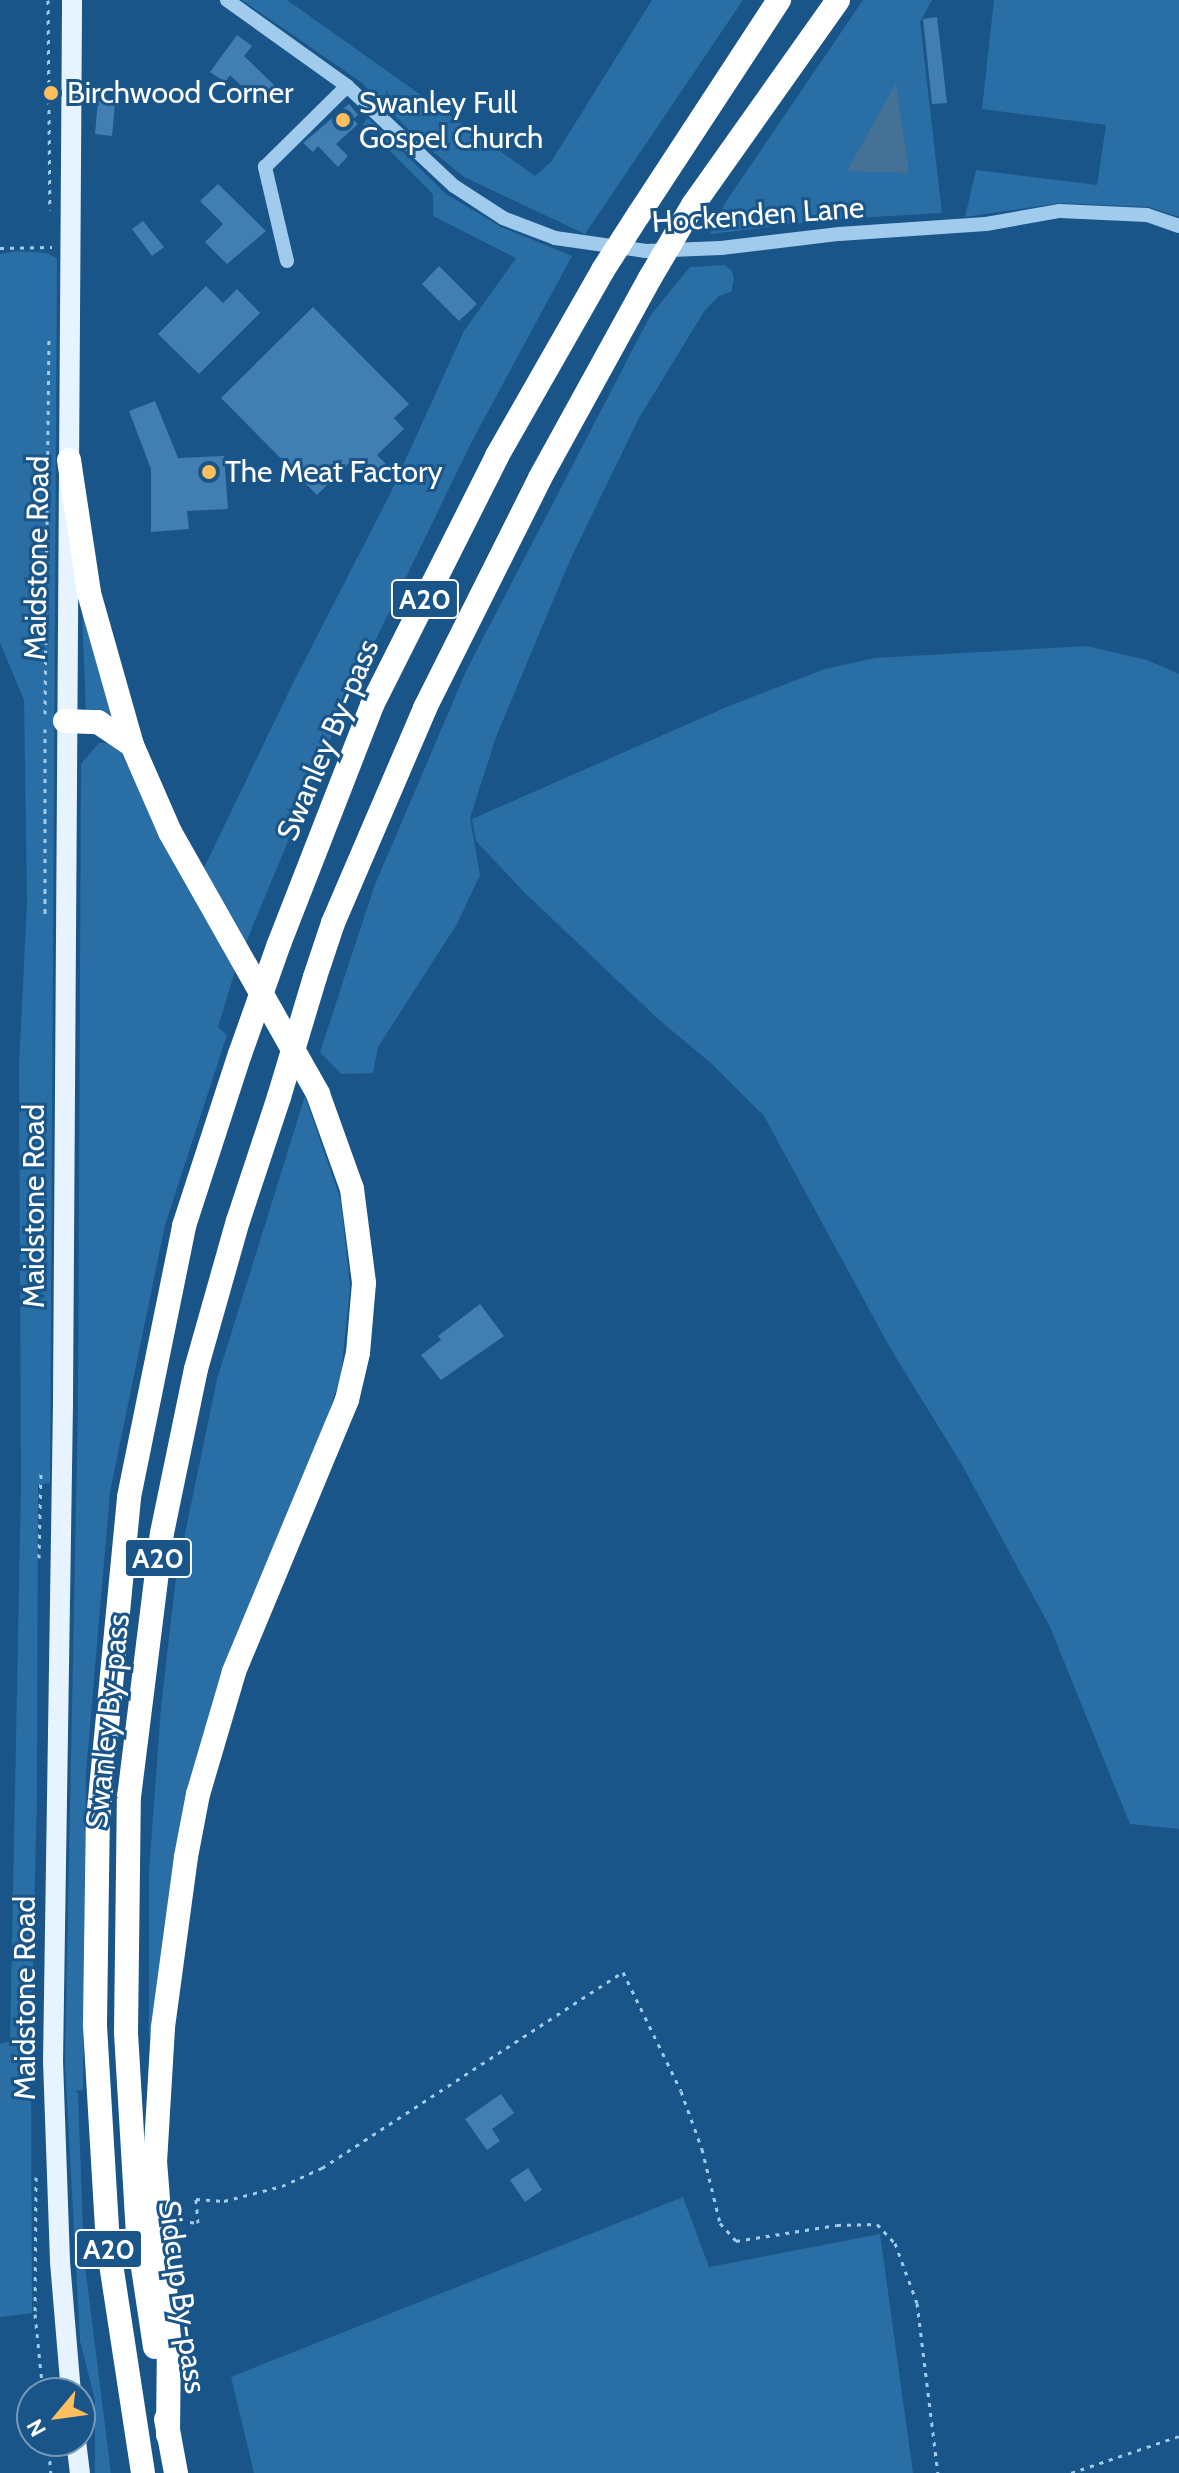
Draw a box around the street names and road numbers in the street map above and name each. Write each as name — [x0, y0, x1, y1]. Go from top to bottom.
street label: Hockenden Lane — [651, 190, 865, 240]
street label: Maidstone Road — [17, 455, 57, 661]
road number: A20 — [389, 575, 461, 623]
street label: Swanley By-pass — [269, 634, 387, 846]
street label: Maidstone Road — [16, 1104, 52, 1308]
road number: A20 — [122, 1534, 194, 1582]
street label: Swanley By-pass — [79, 1612, 137, 1830]
street label: Maidstone Road — [7, 1896, 43, 2100]
street label: Sidcup By-pass — [151, 2198, 213, 2396]
road number: A20 — [73, 2225, 145, 2273]

